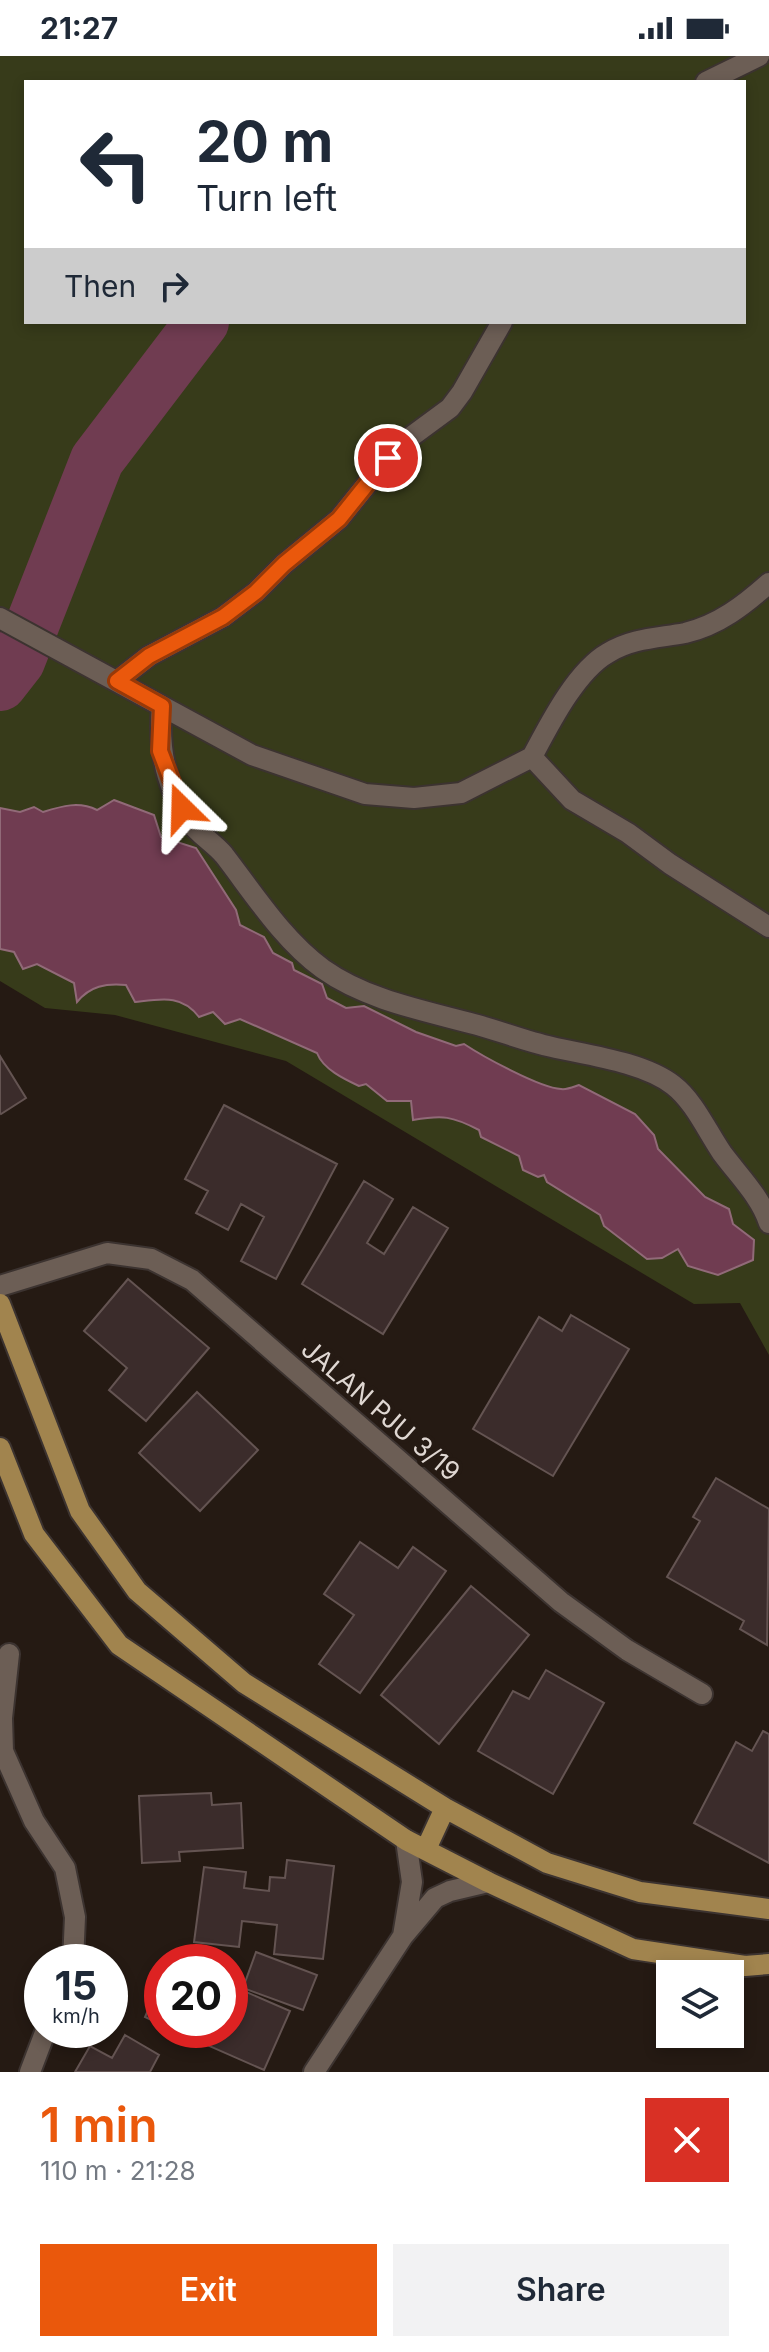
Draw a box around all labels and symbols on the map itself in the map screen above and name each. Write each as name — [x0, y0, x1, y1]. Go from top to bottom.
pin — [354, 424, 422, 492]
position arrow — [140, 766, 224, 850]
street label: JALAN PJU 3/19 — [296, 1333, 466, 1487]
speed limit sign: 20 — [144, 1944, 248, 2048]

